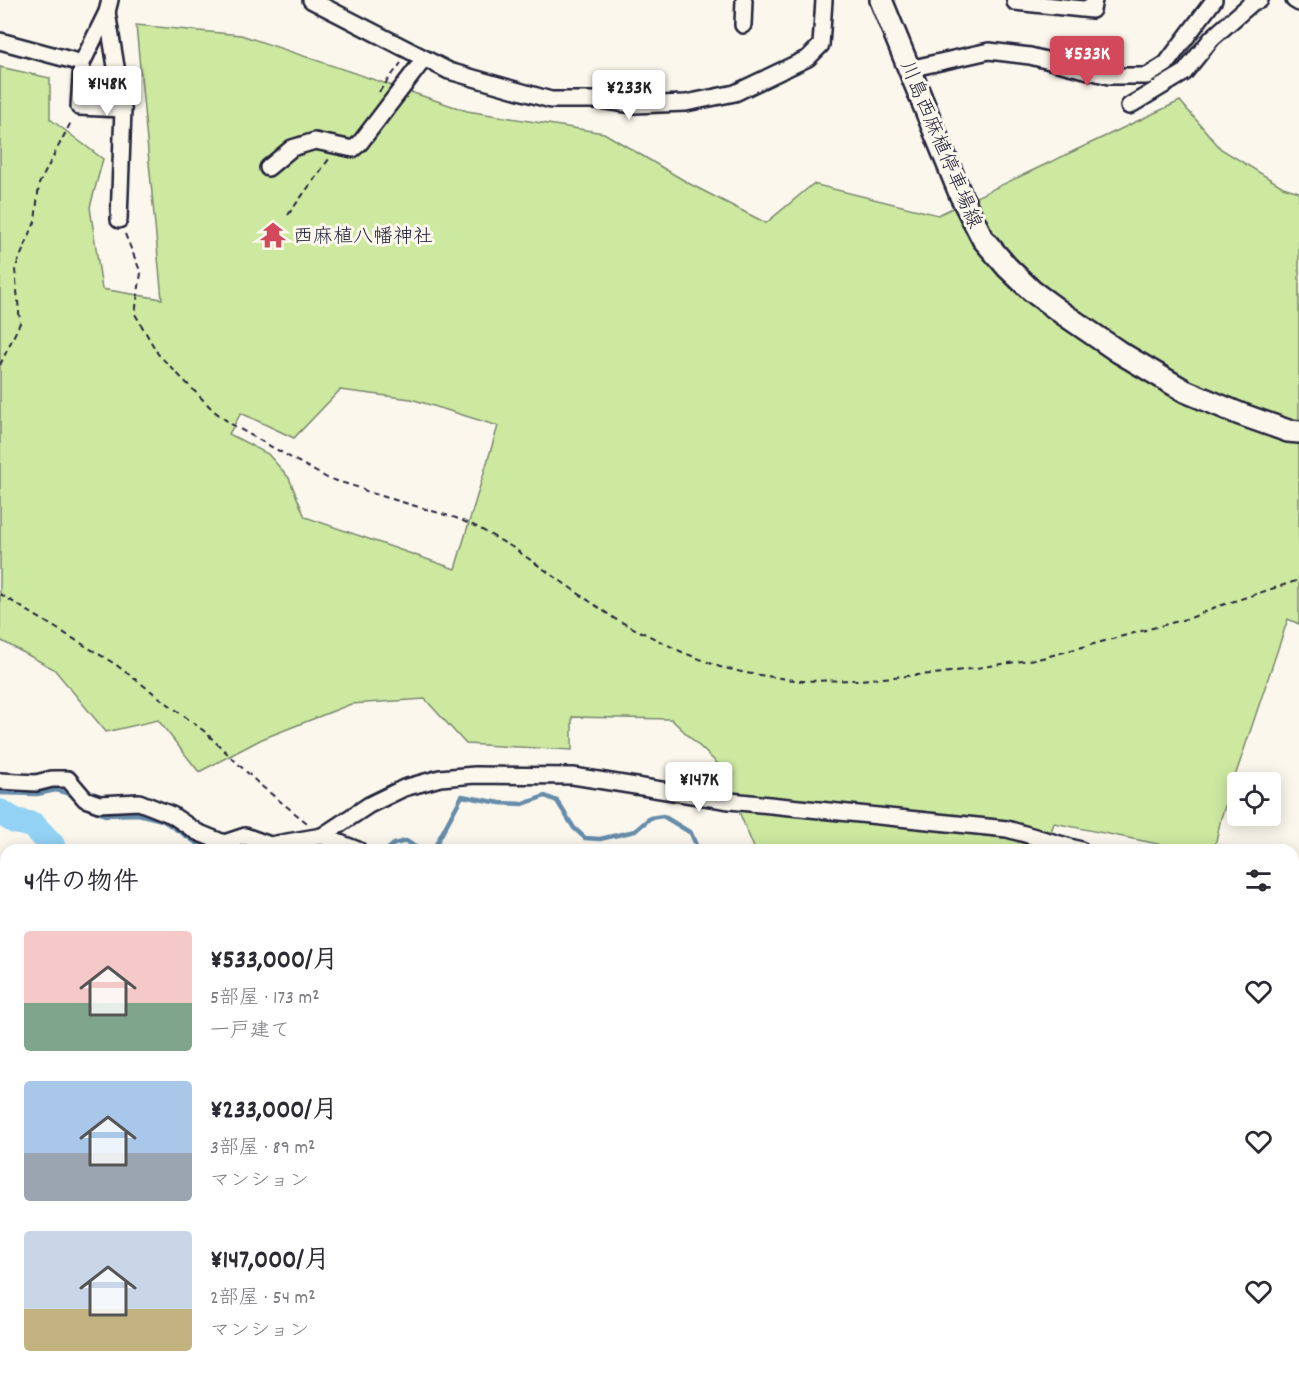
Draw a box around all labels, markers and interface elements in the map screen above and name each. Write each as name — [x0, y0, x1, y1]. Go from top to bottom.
pin: ¥533K — [1045, 36, 1129, 87]
text: ¥533K — [1064, 41, 1110, 69]
street label: 川島西麻植停車場線 — [891, 57, 987, 233]
pin: ¥148K — [65, 66, 149, 117]
pin: ¥233K — [587, 70, 671, 121]
text: ¥148K — [87, 71, 127, 99]
text: ¥233K — [606, 75, 652, 103]
temple icon: 西麻植八幡神社 — [258, 220, 288, 250]
place label: 西麻植八幡神社 — [293, 224, 433, 252]
pin: ¥147K — [657, 762, 741, 813]
text: ¥147K — [679, 767, 719, 795]
map controls — [1227, 772, 1281, 826]
button: locate — [1227, 772, 1281, 826]
icon: filters — [1242, 864, 1275, 897]
text: 4件の物件 — [24, 865, 139, 902]
text: ¥533,000/月 — [210, 943, 339, 980]
icon: home — [72, 955, 144, 1027]
icon: heart — [1242, 975, 1275, 1008]
text: 5部屋 · 173 m² — [210, 985, 320, 1013]
text: 一戸建て — [210, 1018, 290, 1046]
text: ¥233,000/月 — [210, 1093, 338, 1130]
icon: home — [72, 1105, 144, 1177]
icon: heart — [1242, 1125, 1275, 1158]
text: 3部屋 · 89 m² — [210, 1135, 315, 1163]
text: マンション — [210, 1168, 309, 1196]
text: ¥147,000/月 — [210, 1243, 330, 1280]
icon: home — [72, 1255, 144, 1327]
icon: heart — [1242, 1275, 1275, 1308]
text: 2部屋 · 54 m² — [210, 1285, 316, 1313]
text: マンション — [210, 1318, 309, 1346]

